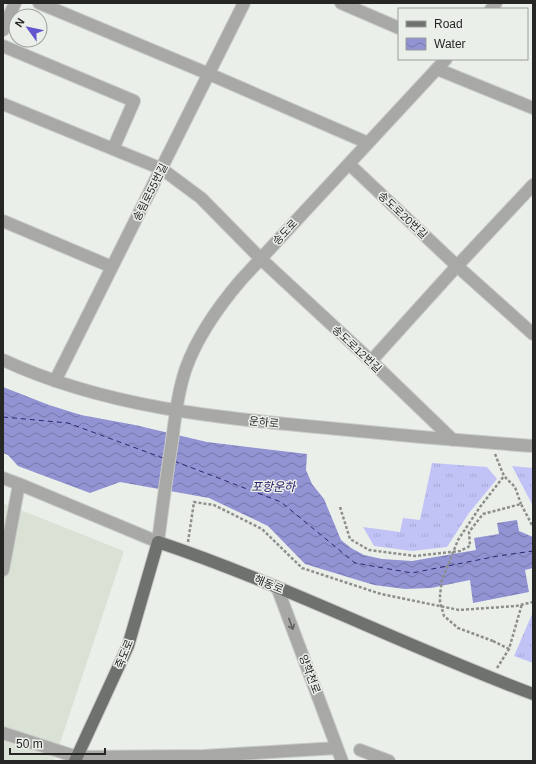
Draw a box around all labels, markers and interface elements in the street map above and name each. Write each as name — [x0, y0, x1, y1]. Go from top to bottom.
north arrow — [8, 8, 48, 48]
legend — [398, 8, 528, 60]
text: N — [12, 16, 27, 29]
text: Road — [434, 17, 463, 31]
text: Water — [434, 37, 466, 51]
street label: 송림로55번길 — [130, 161, 170, 223]
street label: 송도로20번길 — [376, 189, 430, 241]
street label: 송도로 — [270, 217, 300, 247]
street label: 송도로12번길 — [330, 323, 384, 375]
street label: 운하로 — [248, 414, 280, 430]
water label: 포항운하 — [251, 480, 297, 494]
street label: 해동로 — [253, 573, 285, 595]
one-way arrow — [288, 617, 296, 629]
street label: 죽도로 — [113, 638, 135, 670]
street label: 양학천로 — [297, 653, 323, 695]
scale bar — [10, 730, 105, 756]
text: 50 m — [16, 737, 43, 751]

